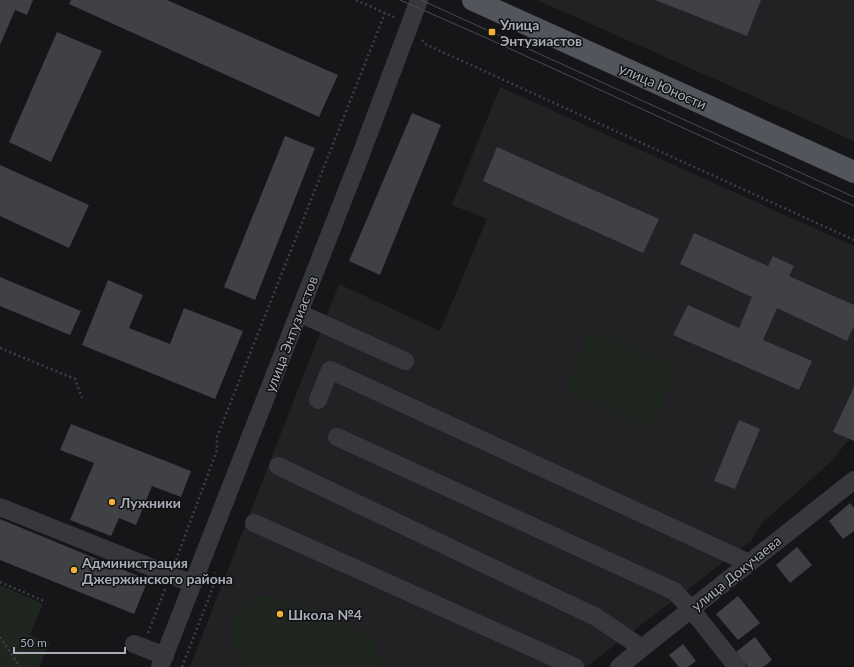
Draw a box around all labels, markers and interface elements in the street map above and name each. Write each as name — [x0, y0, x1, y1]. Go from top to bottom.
place label: Улица Энтузиастов — [499, 16, 582, 49]
marker: Улица Энтузиастов — [487, 27, 497, 37]
street label: улица Юности — [617, 59, 709, 113]
street label: улица Энтузиастов — [261, 274, 321, 394]
place label: Лужники — [119, 494, 181, 511]
marker: Лужники — [107, 497, 117, 507]
street label: улица Докучаева — [688, 532, 784, 614]
place label: Администрация Джержинского района — [81, 554, 233, 587]
marker: Администрация Джержинского района — [69, 565, 79, 575]
place label: Школа №4 — [288, 606, 362, 623]
marker: Школа №4 — [275, 609, 285, 619]
scale bar — [14, 629, 125, 655]
text: 50 m — [20, 635, 47, 650]

